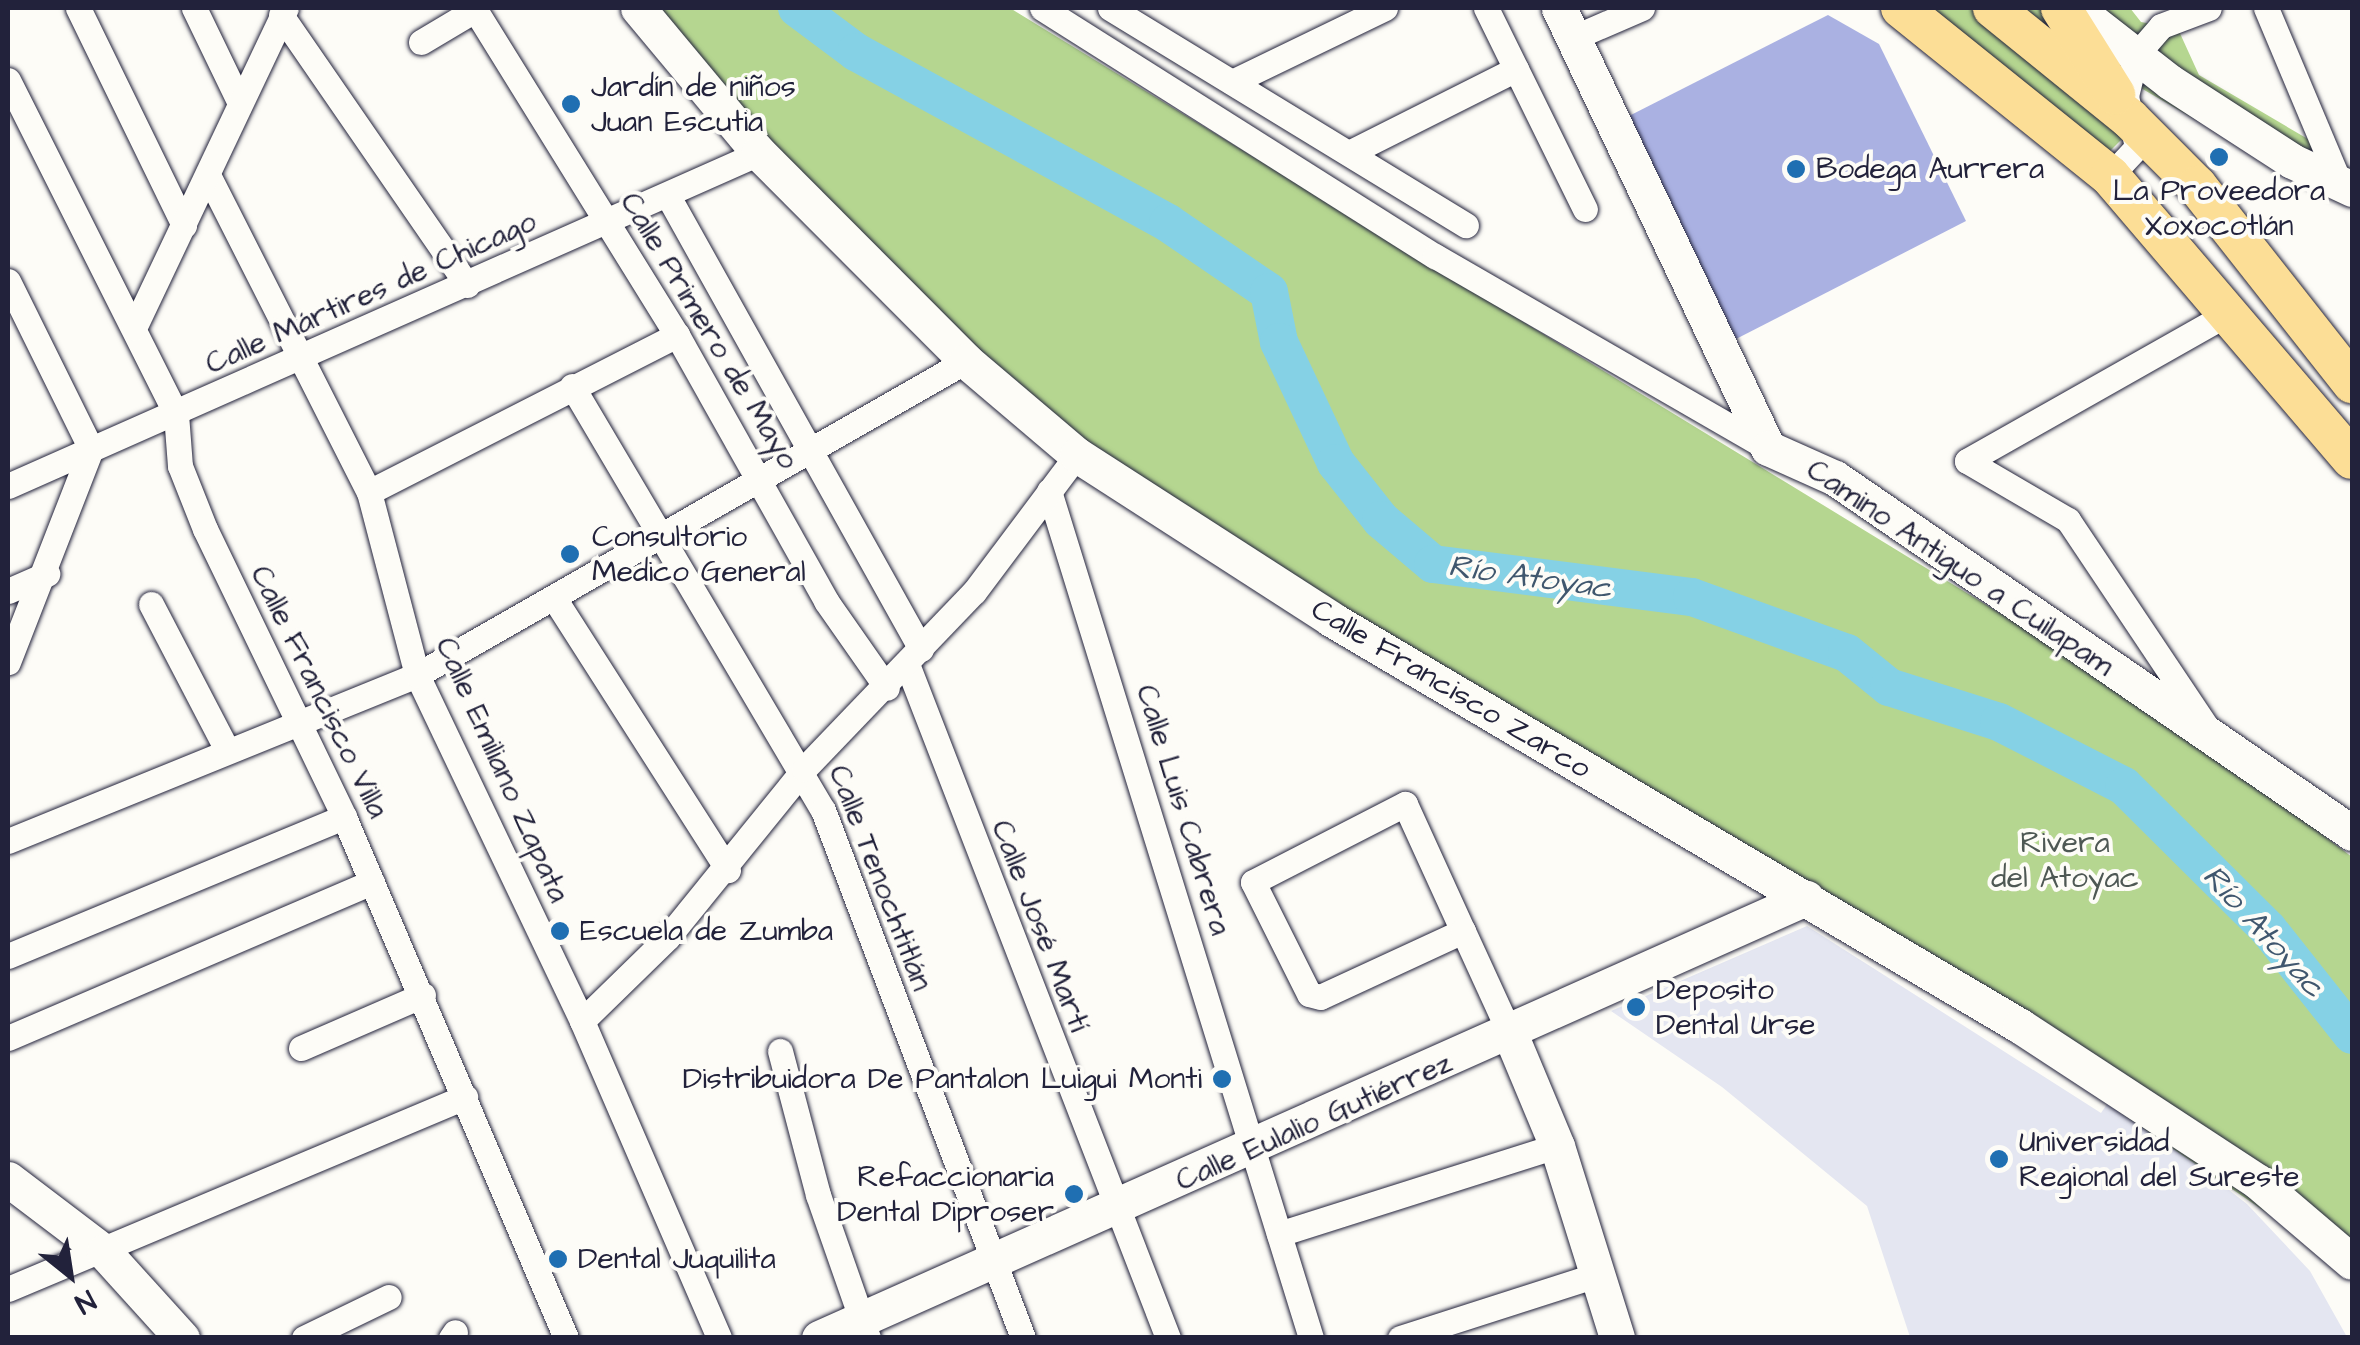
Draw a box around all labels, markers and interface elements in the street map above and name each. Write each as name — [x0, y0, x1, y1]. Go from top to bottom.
place label: Jardín de niños Juan Escutia — [591, 69, 796, 140]
marker: Jardín de niños Juan Escutia — [560, 93, 582, 115]
marker: La Proveedora Xoxocotlán — [2208, 146, 2230, 168]
place label: Bodega Aurrera — [1816, 151, 2044, 187]
marker: Bodega Aurrera — [1785, 158, 1807, 180]
place label: La Proveedora Xoxocotlán — [2113, 173, 2325, 244]
street label: Calle Primero de Mayo — [612, 186, 806, 476]
street label: Calle Mártires de Chicago — [200, 204, 542, 382]
street label: Camino Antiguo a Cuilapam — [1800, 452, 2120, 684]
place label: Consultorio Medico General — [592, 519, 806, 590]
marker: Consultorio Medico General — [557, 541, 583, 567]
water label: Río Atoyac — [1446, 548, 1614, 608]
street label: Calle Francisco Villa — [242, 560, 396, 824]
street label: Calle Francisco Zarco — [1305, 591, 1597, 787]
street label: Calle Emiliano Zapata — [427, 632, 577, 908]
street label: Calle Luis Cabrera — [1128, 681, 1238, 939]
street label: Calle Tenochtitlán — [820, 760, 940, 996]
street label: Calle José Martí — [983, 815, 1097, 1037]
park label: Rivera del Atoyac — [1991, 825, 2139, 896]
water label: Río Atoyac — [2194, 858, 2332, 1006]
place label: Escuela de Zumba — [580, 913, 833, 949]
marker: Escuela de Zumba — [549, 920, 571, 942]
place label: Deposito Dental Urse — [1656, 972, 1815, 1042]
marker: Deposito Dental Urse — [1625, 996, 1647, 1018]
street label: Calle Eulalio Gutiérrez — [1170, 1045, 1458, 1199]
place label: Distribuidora De Pantalon Luigui Monti — [683, 1061, 1202, 1097]
marker: Distribuidora De Pantalon Luigui Monti — [1211, 1068, 1233, 1090]
place label: Universidad Regional del Sureste — [2019, 1124, 2300, 1194]
marker: Universidad Regional del Sureste — [1988, 1148, 2010, 1170]
place label: Refaccionaria Dental Diproser — [837, 1159, 1054, 1230]
marker: Refaccionaria Dental Diproser — [1063, 1183, 1085, 1205]
north arrow — [20, 1225, 120, 1325]
place label: Dental Juquilita — [578, 1241, 776, 1277]
marker: Dental Juquilita — [547, 1248, 569, 1270]
text: N — [68, 1280, 103, 1323]

